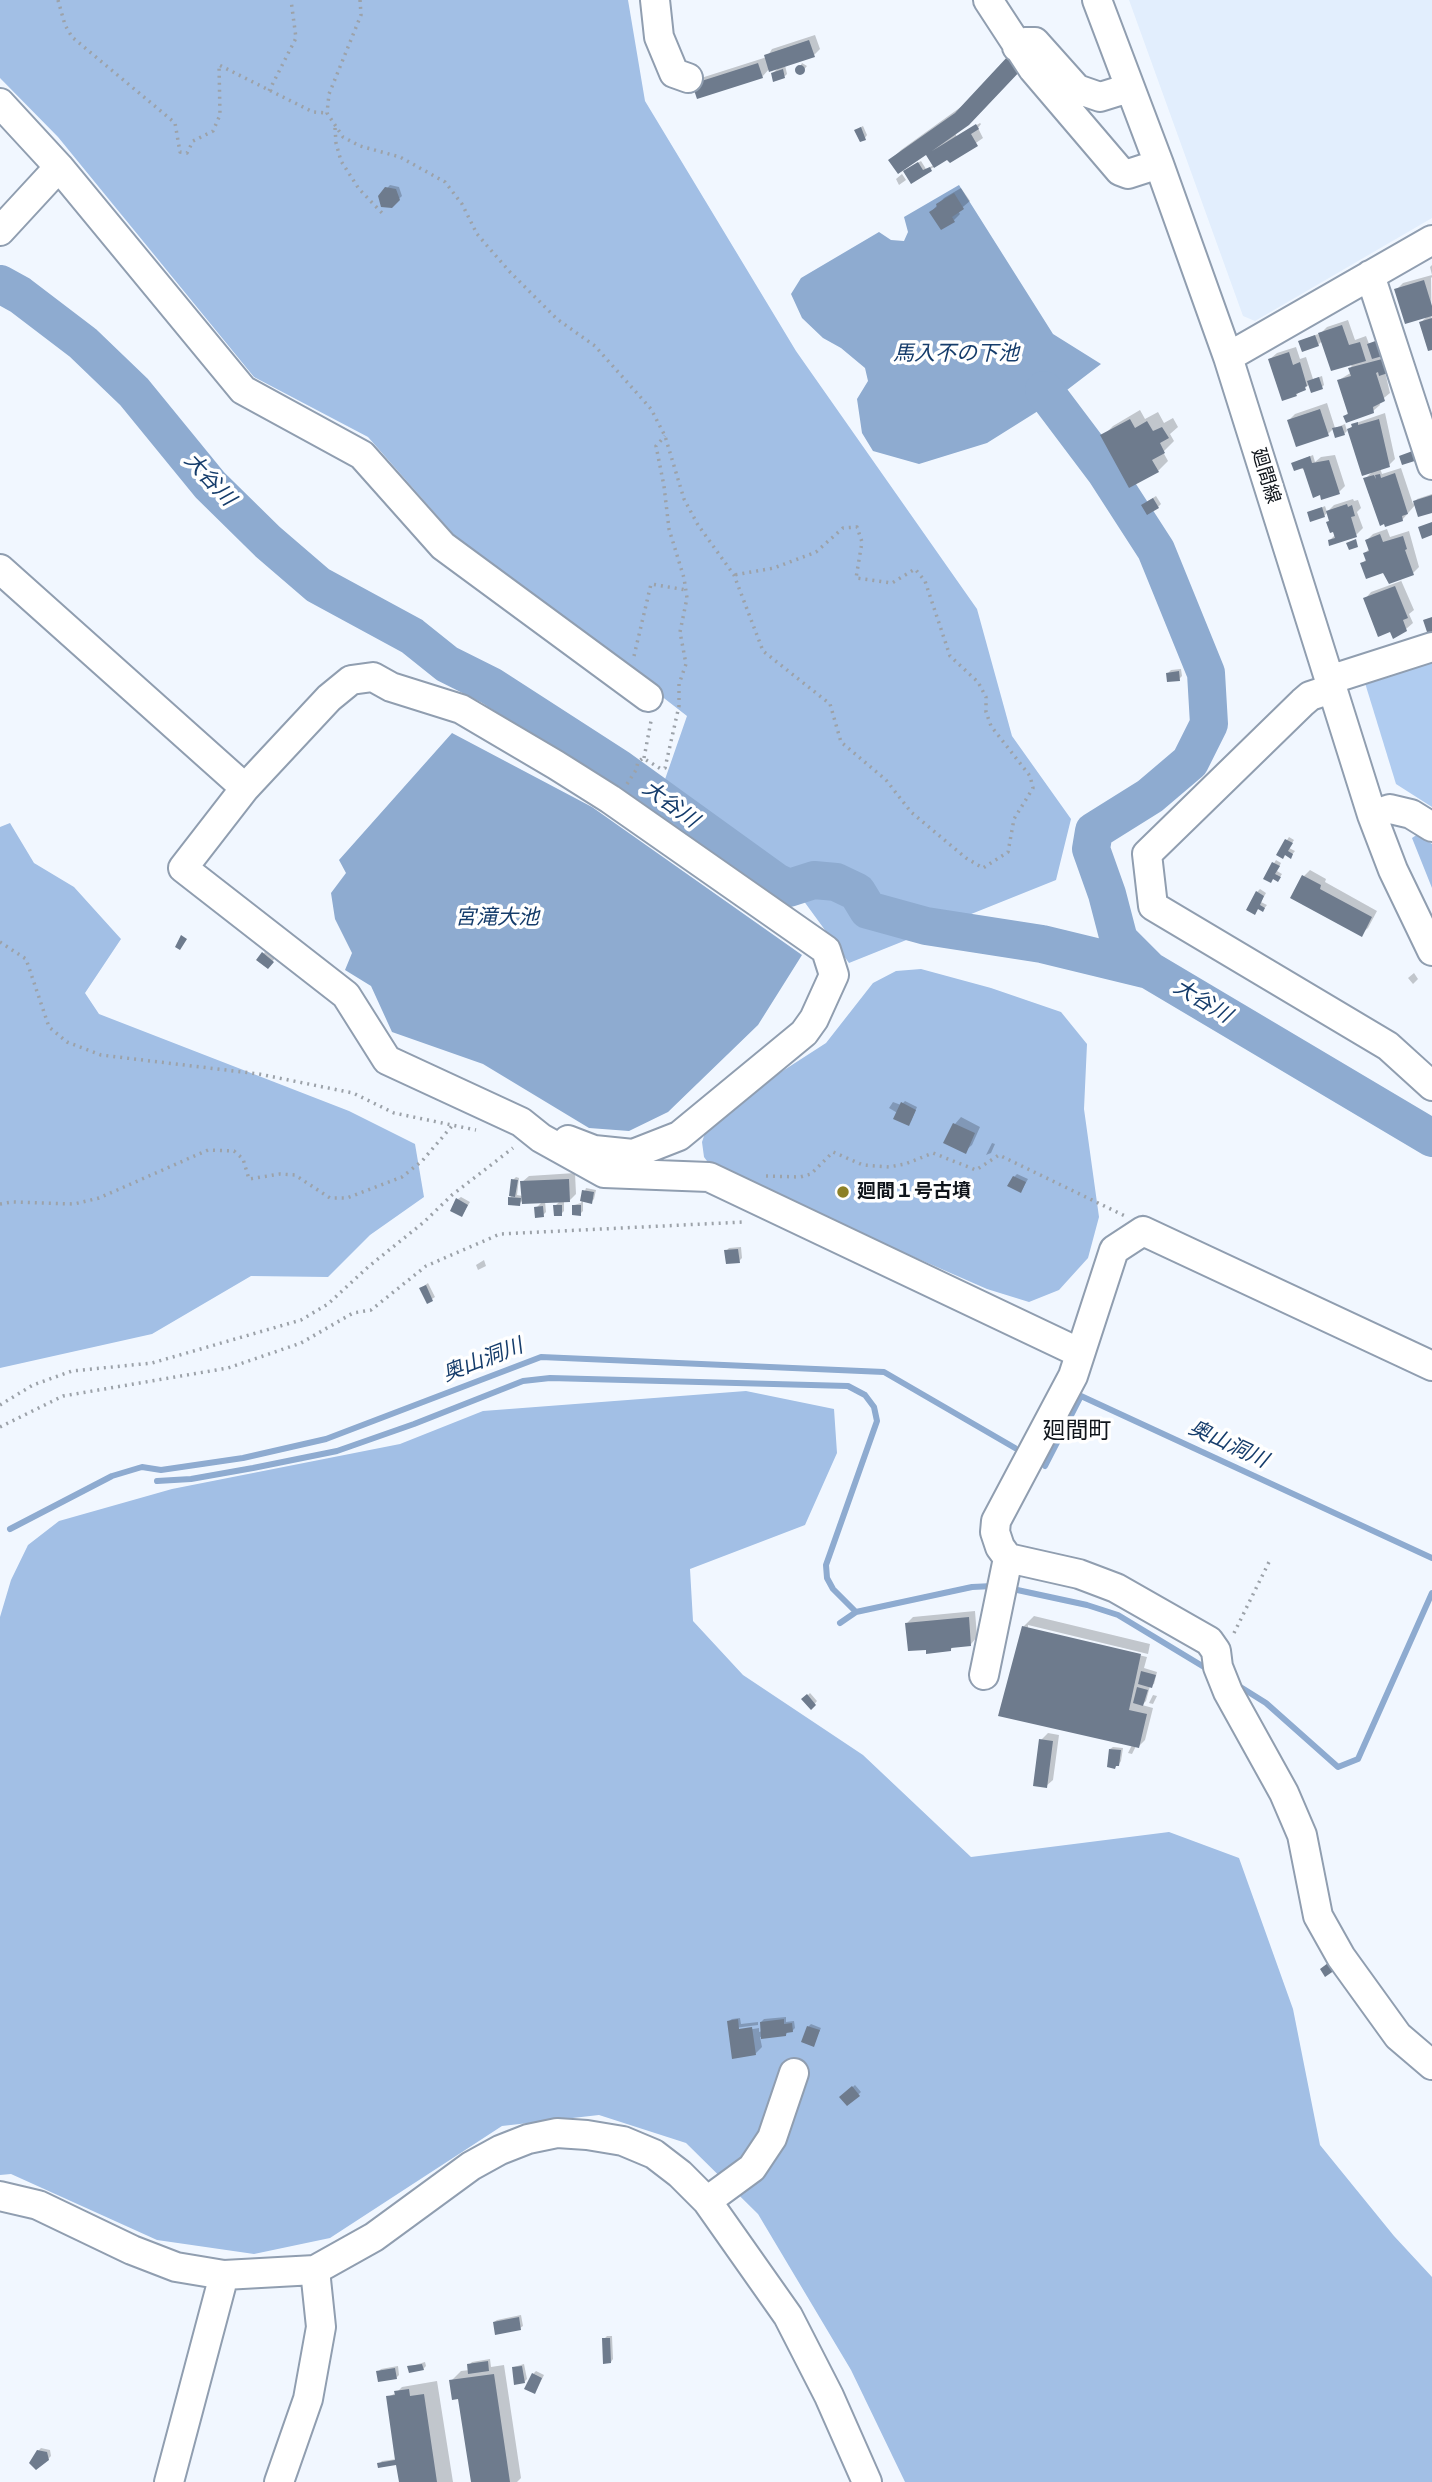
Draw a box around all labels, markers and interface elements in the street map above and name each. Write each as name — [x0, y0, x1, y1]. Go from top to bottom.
water label: 馬入不の下池 — [893, 341, 1019, 367]
street label: 廻間線 — [1246, 445, 1284, 507]
water label: 大谷川 — [178, 448, 240, 512]
water label: 大谷川 — [637, 776, 703, 834]
water label: 宮滝大池 — [455, 905, 539, 931]
water label: 大谷川 — [1169, 975, 1235, 1029]
place label: 廻間１号古墳 — [857, 1181, 971, 1203]
marker: 廻間１号古墳 — [835, 1184, 851, 1200]
water label: 奥山洞川 — [439, 1334, 527, 1388]
water label: 奥山洞川 — [1185, 1416, 1271, 1474]
district label: 廻間町 — [1043, 1418, 1111, 1446]

